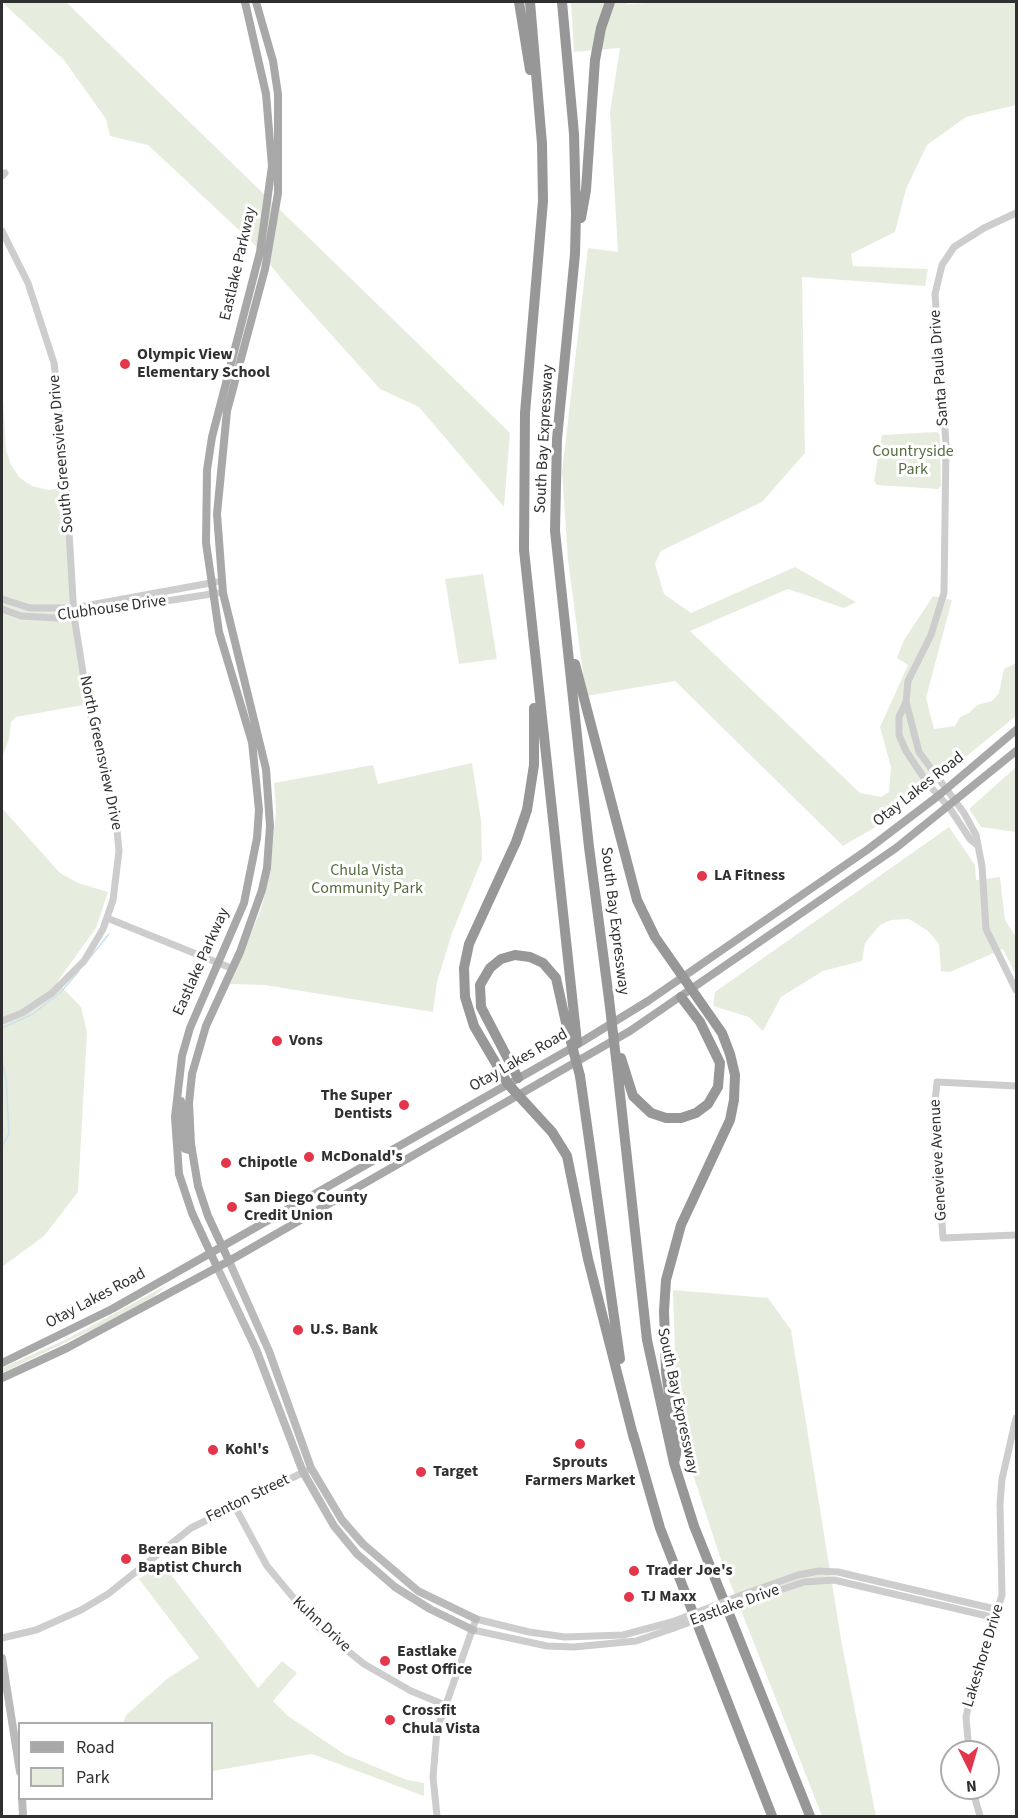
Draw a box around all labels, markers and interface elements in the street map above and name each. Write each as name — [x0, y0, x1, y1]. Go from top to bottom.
street label: Eastlake Parkway — [217, 205, 261, 323]
street label: Santa Paula Drive — [926, 309, 954, 427]
place label: Olympic View Elementary School — [137, 345, 270, 383]
marker: Olympic View Elementary School — [118, 357, 132, 371]
street label: South Bay Expressway — [532, 364, 558, 514]
street label: South Greensview Drive — [46, 374, 78, 534]
park label: Countryside Park — [872, 442, 954, 480]
street label: Clubhouse Drive — [57, 592, 167, 626]
street label: North Greensview Drive — [74, 674, 126, 832]
street label: Otay Lakes Road — [870, 749, 968, 831]
street label: South Bay Expressway — [595, 846, 633, 996]
park label: Chula Vista Community Park — [311, 861, 423, 899]
place label: LA Fitness — [714, 866, 785, 886]
marker: LA Fitness — [695, 869, 709, 883]
street label: Eastlake Parkway — [170, 905, 234, 1019]
street label: Otay Lakes Road — [467, 1025, 571, 1097]
place label: Vons — [289, 1031, 323, 1051]
marker: Vons — [270, 1034, 284, 1048]
place label: The Super Dentists — [321, 1086, 392, 1124]
marker: The Super Dentists — [397, 1098, 411, 1112]
street label: Genevieve Avenue — [926, 1099, 952, 1221]
place label: McDonald's — [321, 1147, 403, 1167]
marker: McDonald's — [302, 1150, 316, 1164]
place label: Chipotle — [238, 1153, 297, 1173]
marker: Chipotle — [219, 1156, 233, 1170]
place label: San Diego County Credit Union — [244, 1188, 368, 1226]
marker: San Diego County Credit Union — [225, 1200, 239, 1214]
street label: Otay Lakes Road — [43, 1265, 149, 1333]
place label: U.S. Bank — [310, 1320, 378, 1340]
marker: U.S. Bank — [291, 1323, 305, 1337]
street label: South Bay Expressway — [652, 1326, 702, 1476]
marker: Sprouts Farmers Market — [573, 1437, 587, 1451]
place label: Kohl's — [225, 1440, 269, 1460]
marker: Kohl's — [206, 1443, 220, 1457]
place label: Sprouts Farmers Market — [525, 1453, 635, 1491]
place label: Target — [433, 1462, 478, 1482]
marker: Target — [414, 1465, 428, 1479]
street label: Fenton Street — [203, 1471, 293, 1527]
place label: Berean Bible Baptist Church — [138, 1540, 242, 1578]
marker: Berean Bible Baptist Church — [119, 1552, 133, 1566]
place label: Trader Joe's — [646, 1561, 732, 1581]
marker: Trader Joe's — [627, 1564, 641, 1578]
street label: Eastlake Drive — [688, 1581, 782, 1631]
place label: TJ Maxx — [641, 1587, 696, 1607]
marker: TJ Maxx — [622, 1590, 636, 1604]
street label: Kuhn Drive — [288, 1593, 354, 1657]
street label: Lakeshore Drive — [959, 1602, 1009, 1710]
place label: Eastlake Post Office — [397, 1642, 472, 1680]
marker: Eastlake Post Office — [378, 1654, 392, 1668]
place label: Crossfit Chula Vista — [402, 1701, 480, 1739]
marker: Crossfit Chula Vista — [383, 1713, 397, 1727]
legend — [18, 1722, 213, 1800]
text: Road — [76, 1735, 115, 1760]
north arrow — [940, 1740, 1000, 1800]
text: Park — [76, 1765, 110, 1790]
text: N — [965, 1775, 978, 1797]

